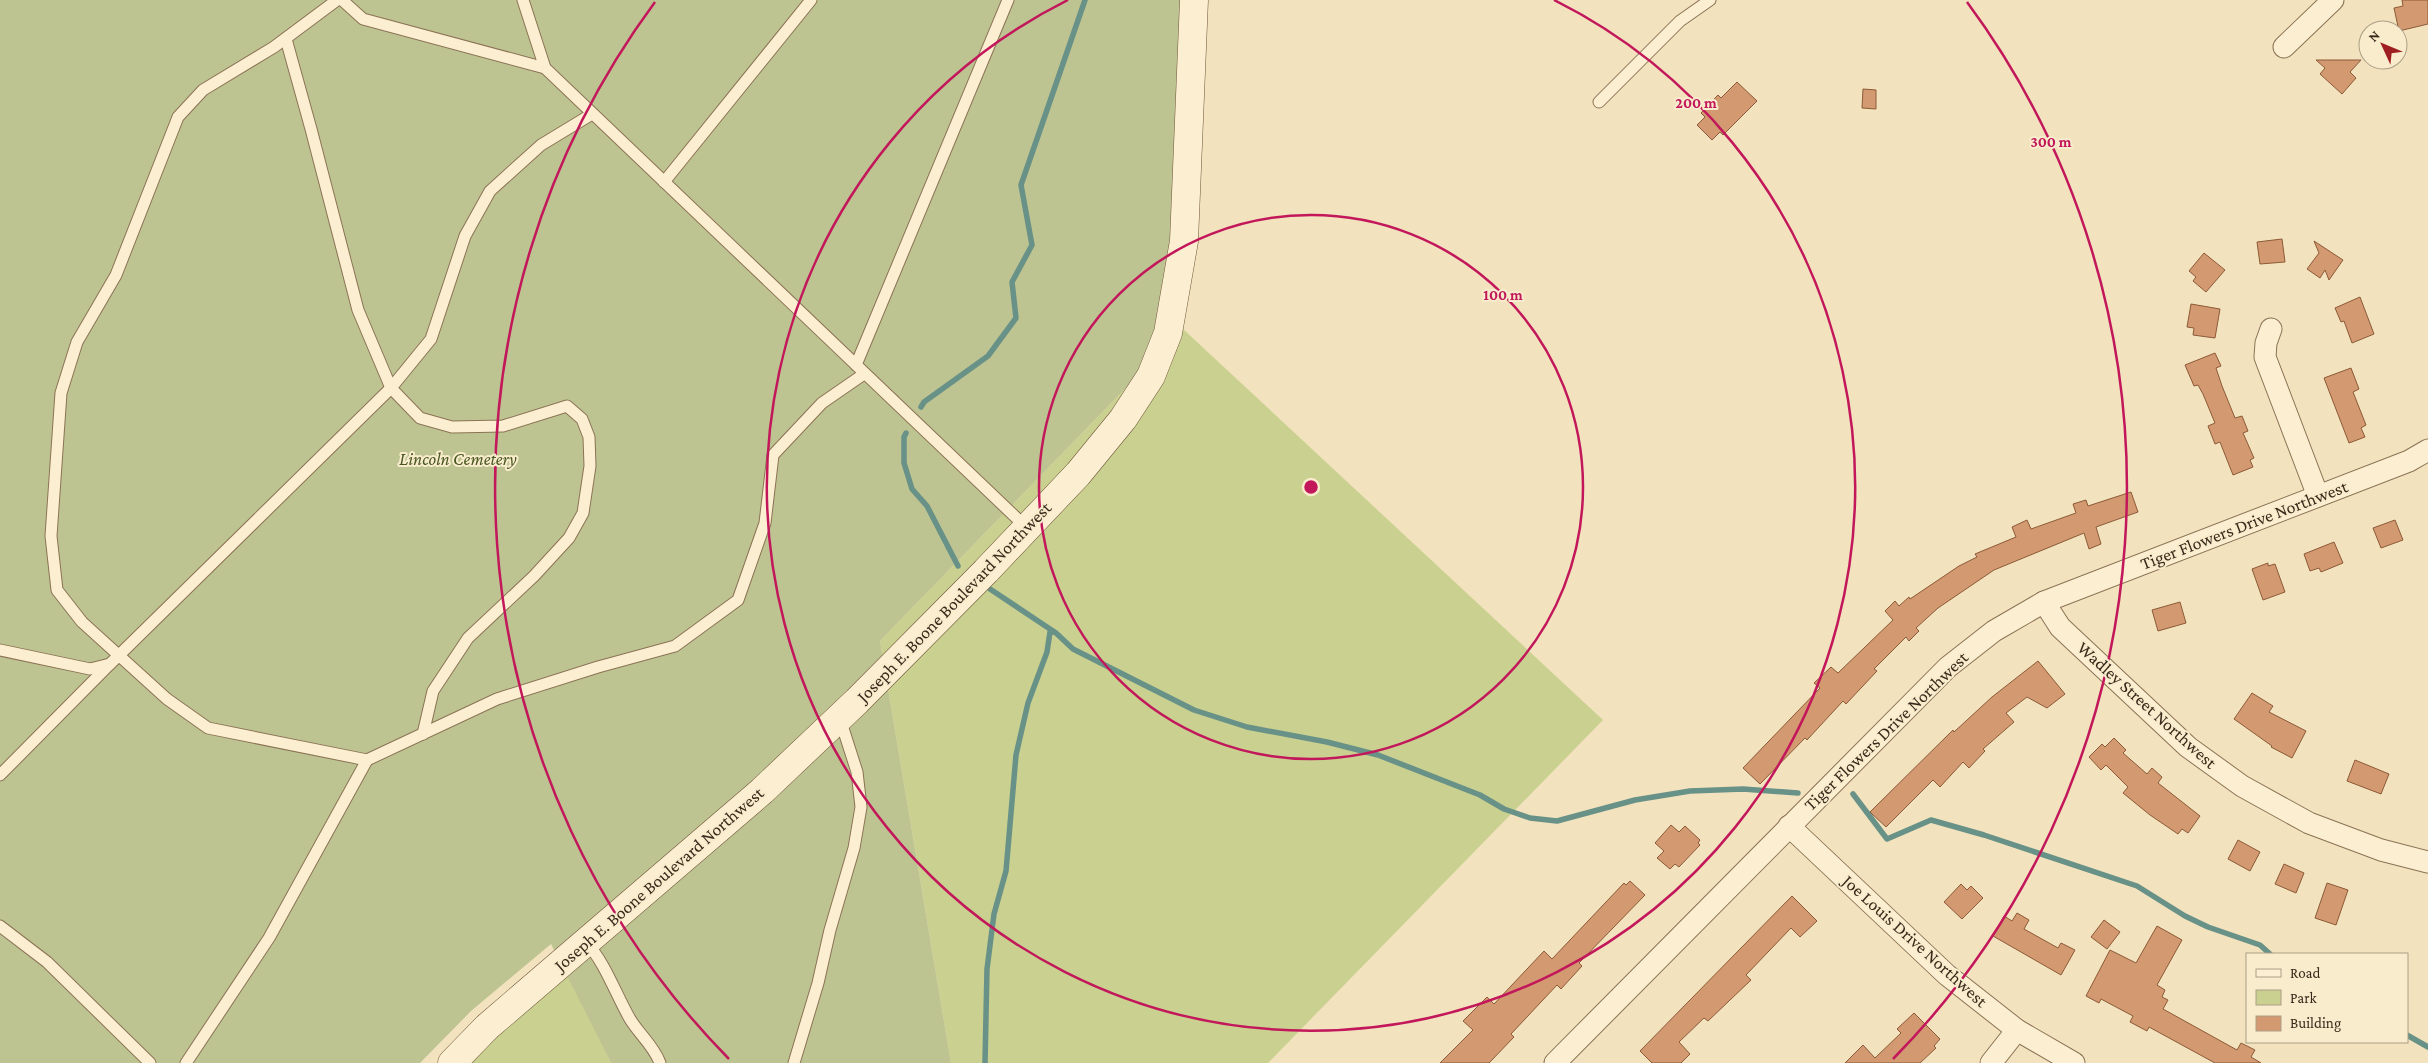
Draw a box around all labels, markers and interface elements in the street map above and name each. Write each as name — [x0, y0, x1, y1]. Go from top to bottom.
north arrow — [2358, 20, 2408, 70]
text: N — [2365, 27, 2383, 45]
text: 200 m — [1675, 95, 1717, 111]
text: 300 m — [2030, 134, 2072, 150]
text: 100 m — [1483, 287, 1523, 303]
park label: Lincoln Cemetery — [399, 449, 517, 469]
street label: Tiger Flowers Drive Northwest — [2138, 476, 2351, 574]
centre of rings — [1302, 478, 1320, 496]
street label: Joseph E. Boone Boulevard Northwest — [851, 497, 1056, 708]
street label: Wadley Street Northwest — [2073, 637, 2221, 773]
street label: Tiger Flowers Drive Northwest — [1800, 647, 1973, 815]
street label: Joseph E. Boone Boulevard Northwest — [549, 782, 768, 977]
street label: Joe Louis Drive Northwest — [1837, 870, 1992, 1012]
legend — [2246, 953, 2408, 1043]
text: Road — [2290, 965, 2321, 981]
text: Park — [2290, 990, 2317, 1006]
text: Building — [2290, 1015, 2341, 1032]

